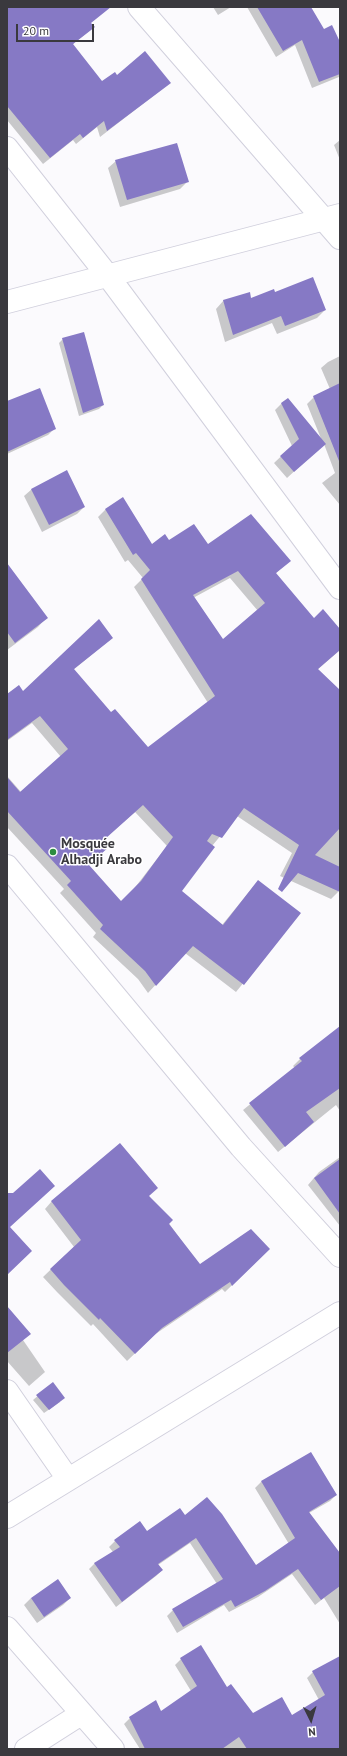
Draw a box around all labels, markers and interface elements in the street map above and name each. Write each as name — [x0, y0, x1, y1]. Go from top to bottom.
scale bar — [18, 16, 96, 42]
text: 20 m — [23, 23, 49, 38]
place label: Mosquée Alhadji Arabo — [61, 836, 142, 868]
marker: Mosquée Alhadji Arabo — [48, 847, 58, 857]
north arrow — [291, 1700, 331, 1740]
text: N — [308, 1725, 316, 1739]

